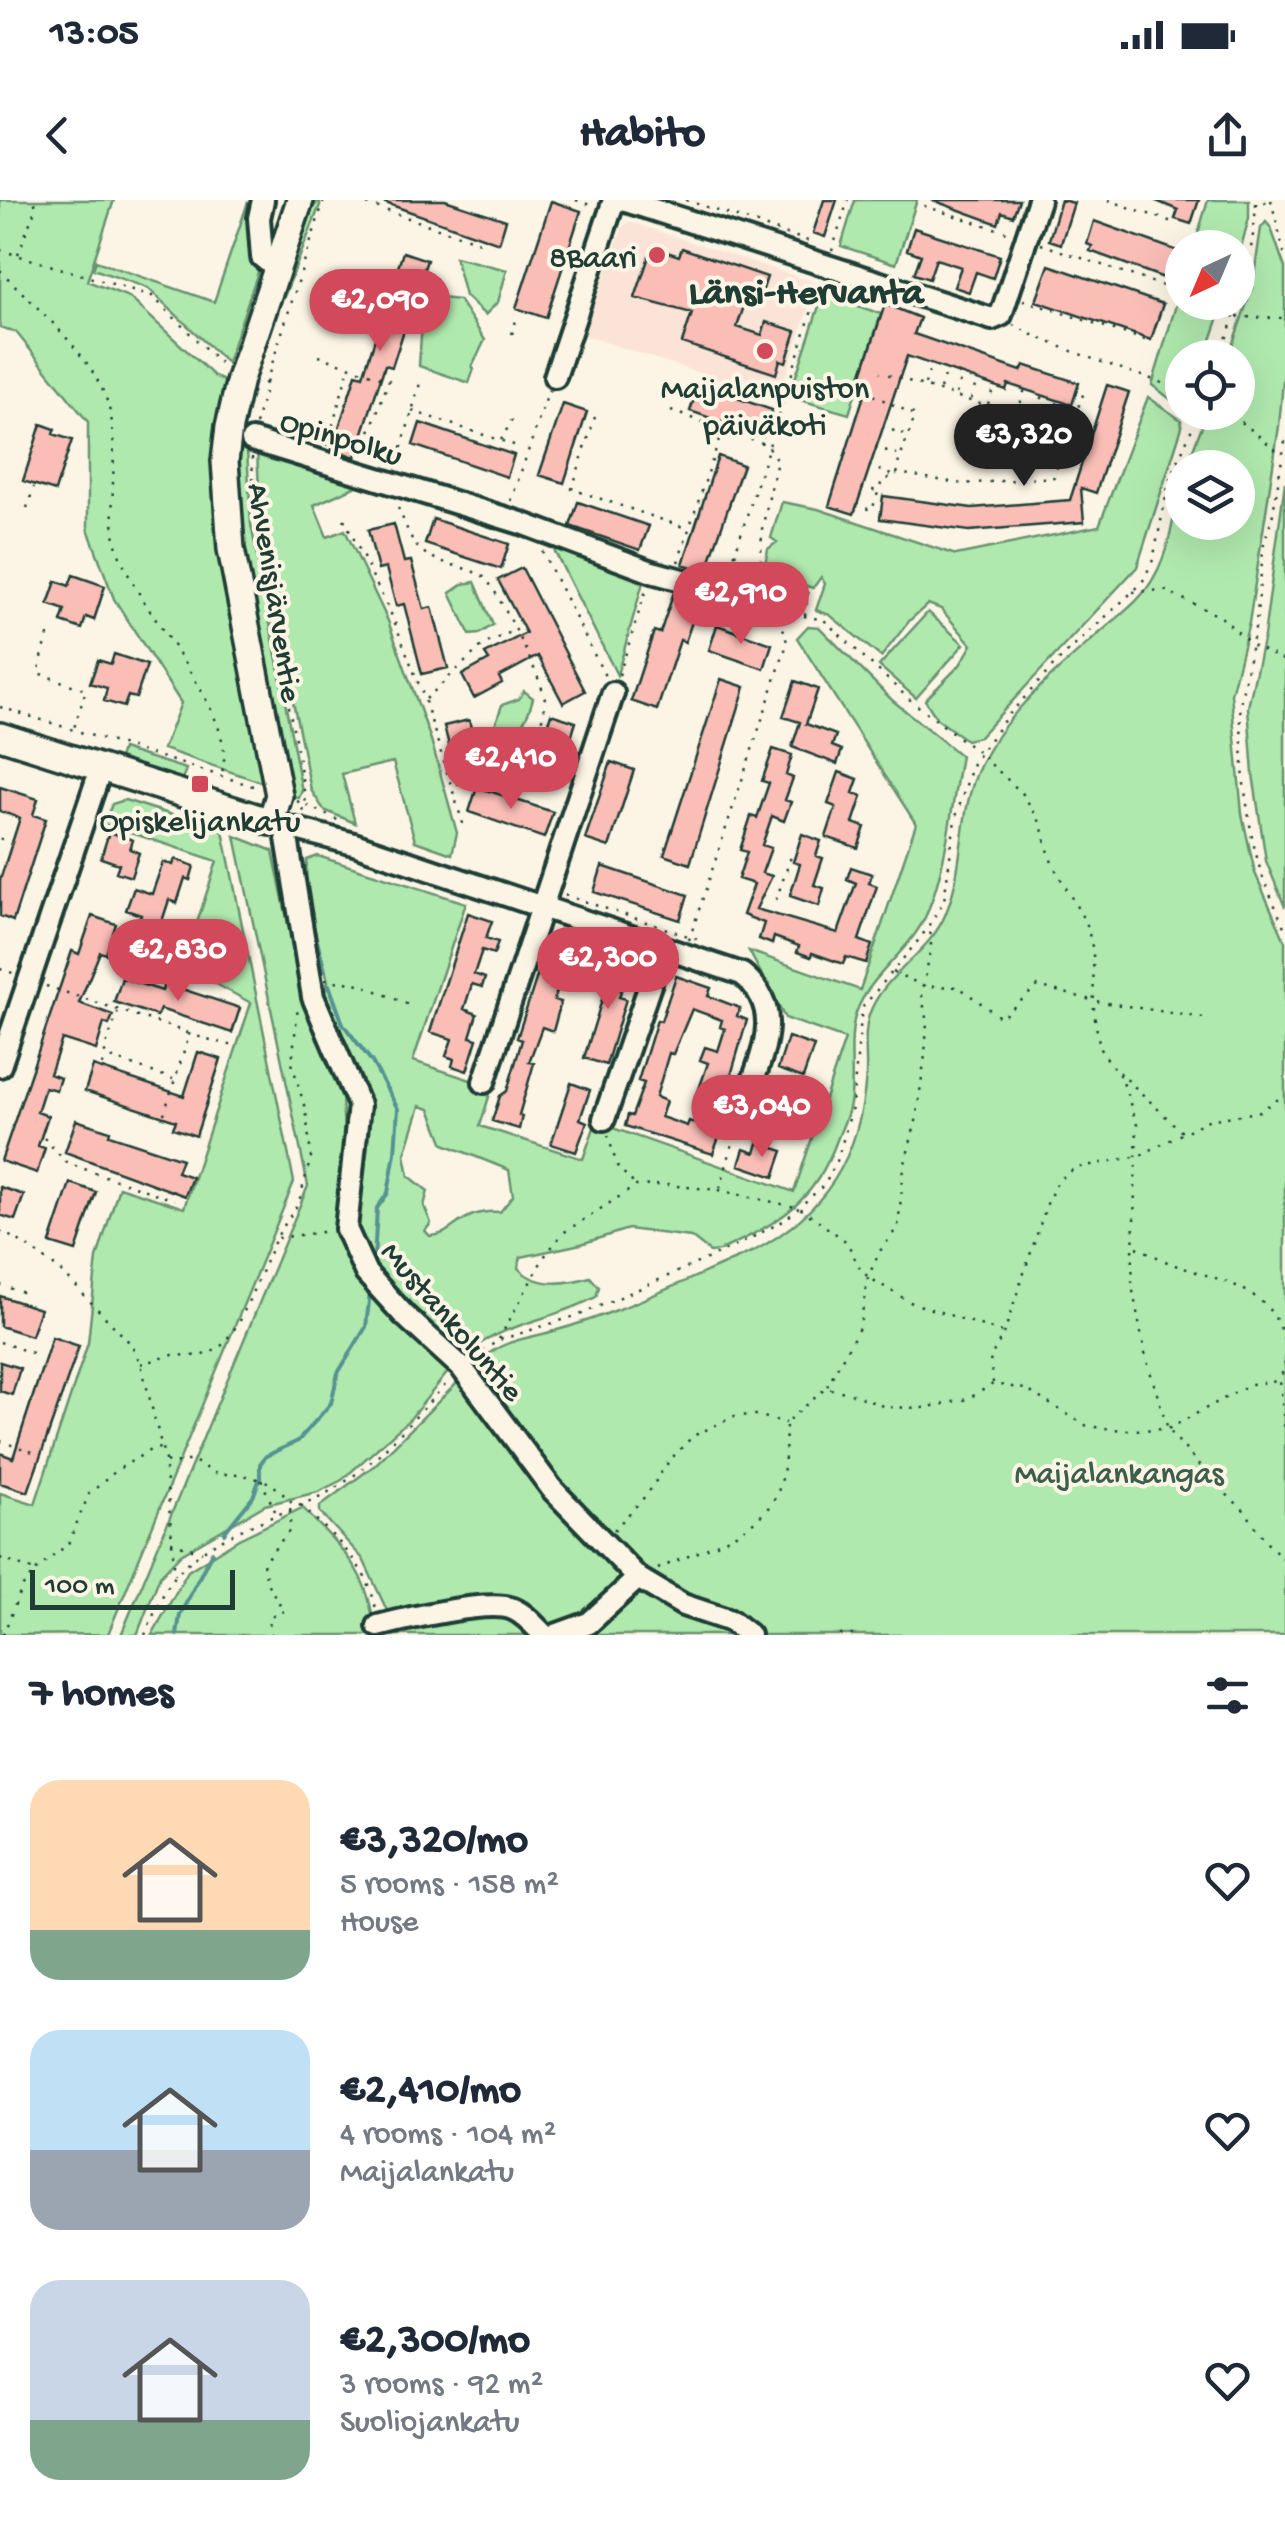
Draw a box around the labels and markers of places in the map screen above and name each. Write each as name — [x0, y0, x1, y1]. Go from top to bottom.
place label: 8Baari — [549, 241, 637, 279]
marker: 8Baari — [646, 244, 668, 266]
pin: €2,090 — [299, 269, 461, 354]
marker: Maijalanpuiston päiväkoti — [754, 340, 776, 362]
place label: Maijalanpuiston päiväkoti — [661, 372, 869, 447]
pin: €3,320 — [943, 404, 1105, 489]
pin: €2,910 — [660, 562, 822, 647]
pin: €2,410 — [430, 727, 592, 812]
marker: Opiskelijankatu — [189, 773, 211, 795]
place label: Opiskelijankatu — [100, 805, 300, 843]
pin: €2,830 — [97, 919, 259, 1004]
pin: €2,300 — [527, 927, 689, 1012]
pin: €3,040 — [681, 1075, 843, 1160]

